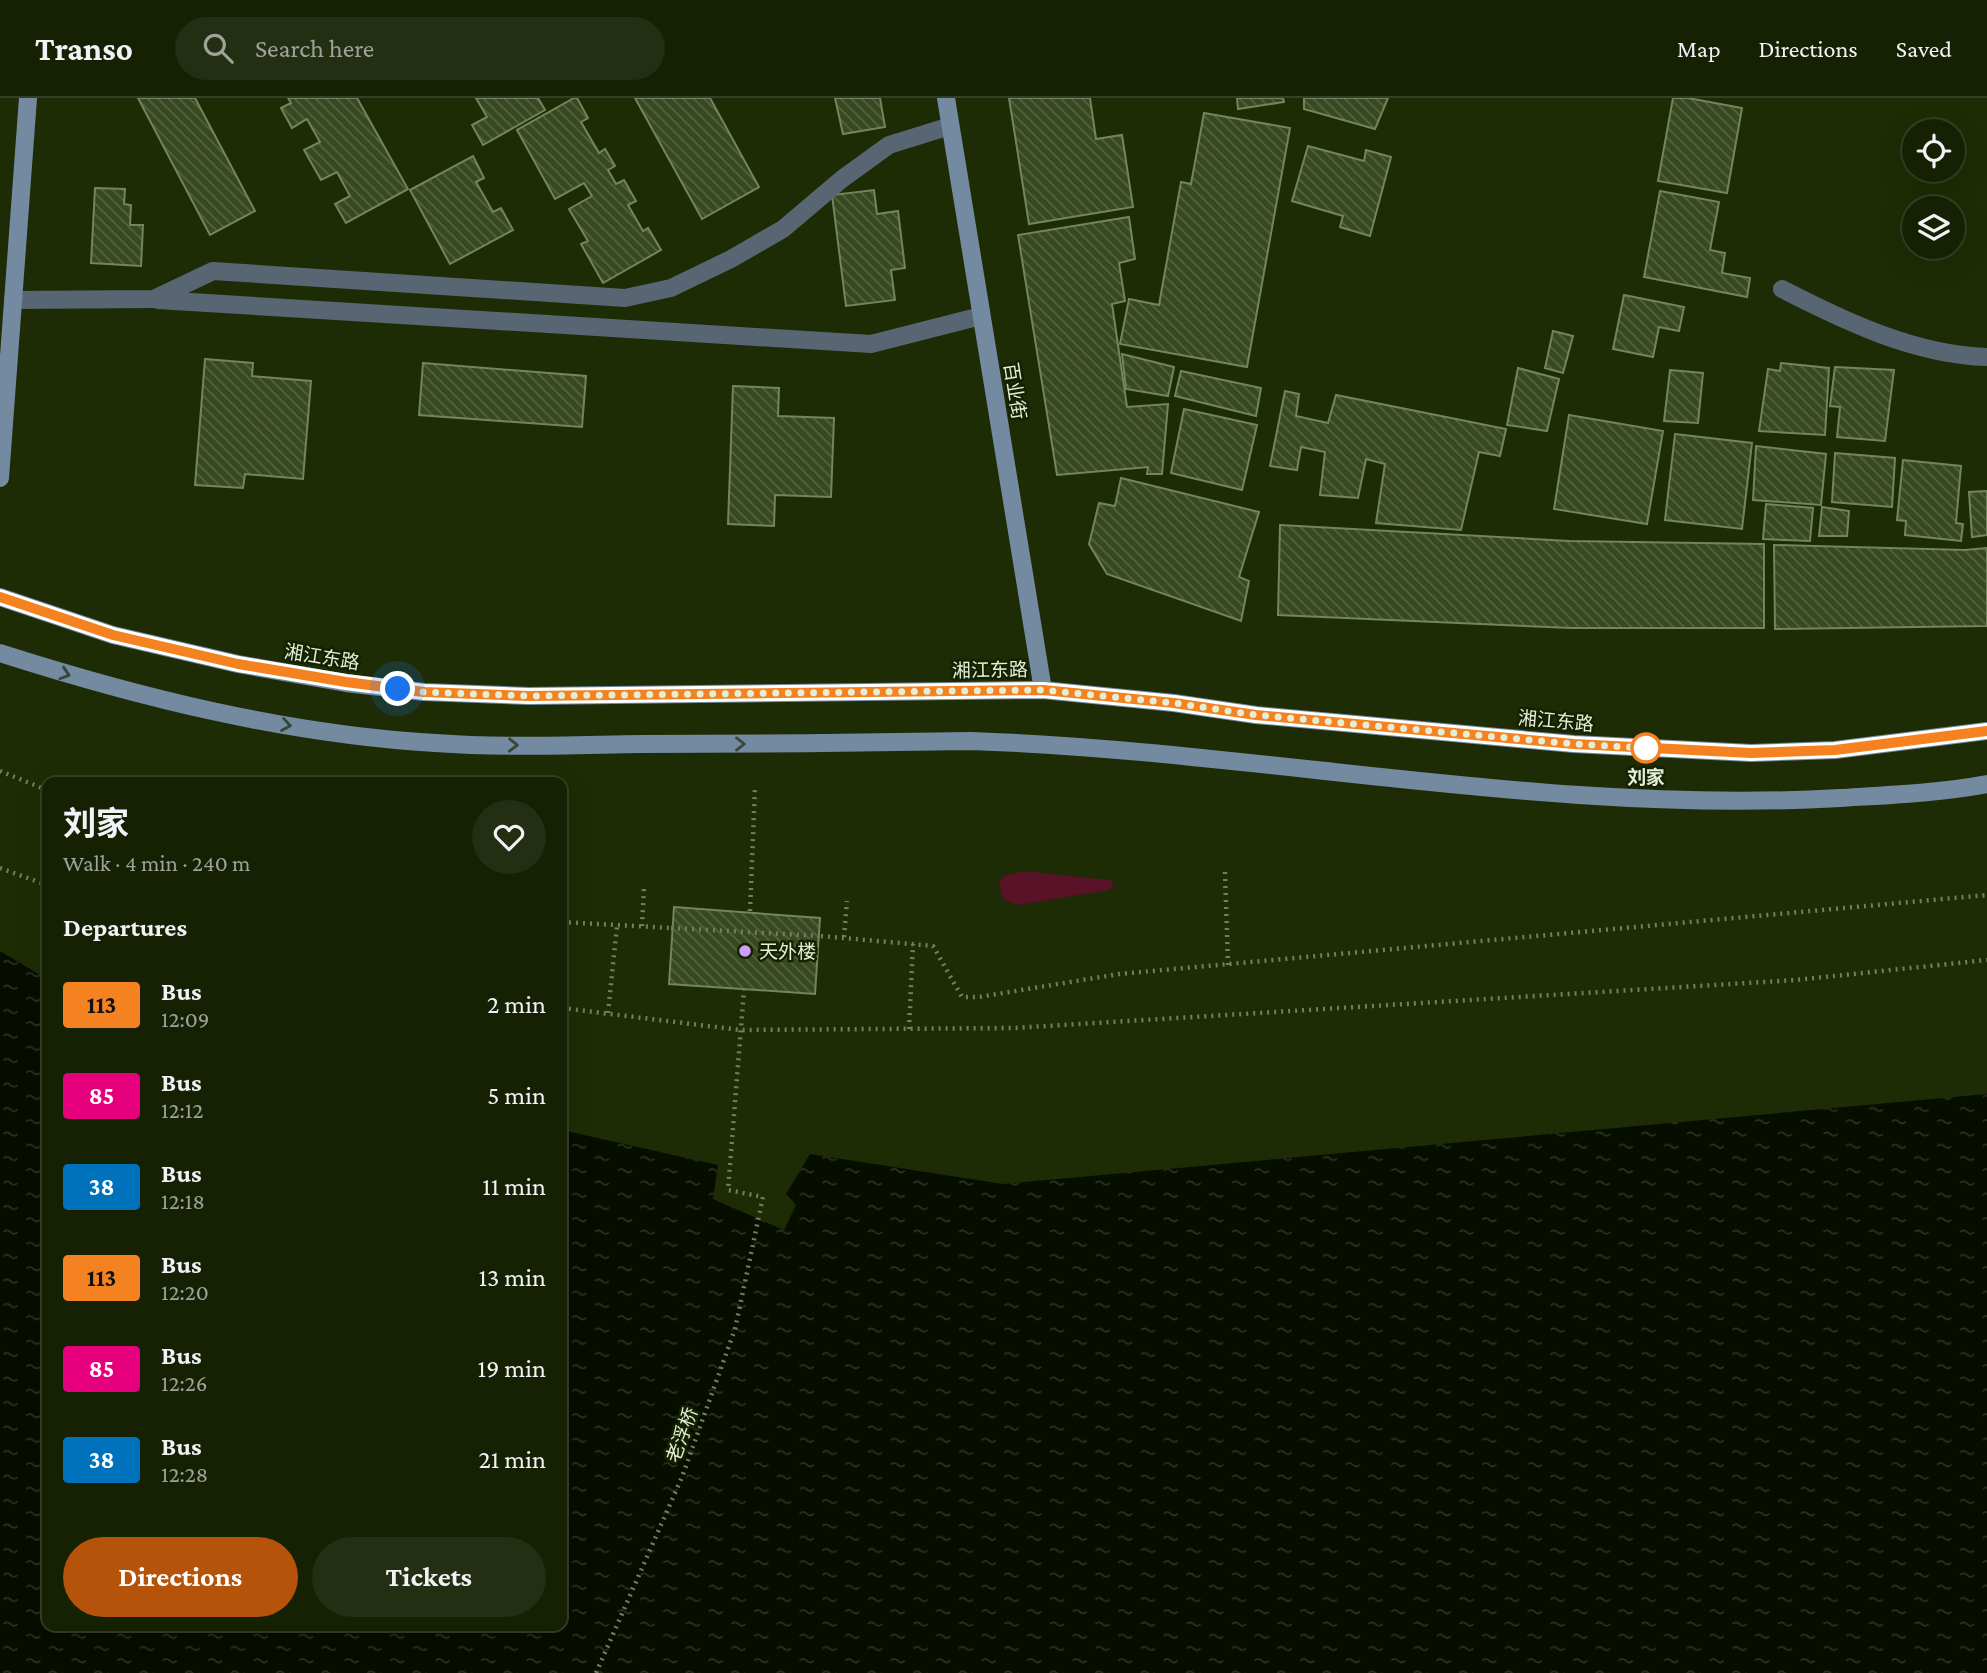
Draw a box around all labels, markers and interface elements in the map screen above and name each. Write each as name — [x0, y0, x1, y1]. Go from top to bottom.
search box — [175, 17, 665, 80]
icon: search — [199, 29, 237, 67]
text: Transo — [35, 30, 133, 67]
text: Search here — [255, 34, 374, 63]
text: Map — [1677, 35, 1721, 62]
text: Directions — [1759, 35, 1858, 62]
text: Saved — [1896, 35, 1952, 62]
map controls — [1902, 119, 1965, 259]
button: locate — [1902, 119, 1965, 182]
button: layers — [1902, 196, 1965, 259]
street label: 百业街 — [1000, 361, 1030, 421]
street label: 湘江东路 — [283, 641, 361, 673]
street label: 湘江东路 — [952, 659, 1028, 681]
one-way arrow — [59, 665, 71, 680]
your location — [380, 671, 415, 706]
street label: 湘江东路 — [1517, 707, 1595, 735]
one-way arrow — [281, 717, 292, 732]
marker: 刘家 — [1631, 733, 1661, 763]
one-way arrow — [735, 736, 746, 752]
one-way arrow — [508, 737, 518, 753]
place label: 刘家 — [1627, 767, 1665, 788]
button: heart — [472, 800, 546, 874]
text: 刘家 — [63, 805, 129, 842]
text: Walk · 4 min · 240 m — [63, 850, 250, 876]
text: Departures — [63, 913, 187, 942]
place label: 天外楼 — [759, 941, 816, 962]
marker: 天外楼 — [737, 943, 753, 959]
text: Bus — [161, 977, 202, 1006]
text: 2 min — [487, 990, 546, 1019]
text: 113 — [87, 991, 116, 1018]
text: 12:09 — [161, 1006, 210, 1032]
text: Bus — [161, 1068, 202, 1097]
text: 5 min — [487, 1081, 546, 1110]
text: 85 — [89, 1082, 114, 1109]
text: 12:12 — [161, 1097, 203, 1123]
text: Bus — [161, 1159, 202, 1188]
text: 11 min — [482, 1172, 546, 1201]
text: 38 — [89, 1173, 114, 1200]
text: 12:18 — [161, 1188, 205, 1214]
text: Bus — [161, 1250, 202, 1279]
text: 13 min — [478, 1263, 546, 1292]
text: 113 — [87, 1264, 116, 1291]
text: 12:20 — [161, 1279, 209, 1305]
text: Bus — [161, 1341, 202, 1370]
text: 19 min — [478, 1354, 546, 1383]
text: 85 — [89, 1355, 114, 1382]
text: 12:26 — [161, 1370, 208, 1396]
street label: 老浮桥 — [662, 1405, 702, 1465]
text: Bus — [161, 1432, 202, 1461]
text: 21 min — [478, 1445, 546, 1474]
text: 38 — [89, 1446, 114, 1473]
text: 12:28 — [161, 1461, 208, 1487]
button: Directions — [63, 1537, 298, 1617]
button: Tickets — [312, 1537, 546, 1617]

